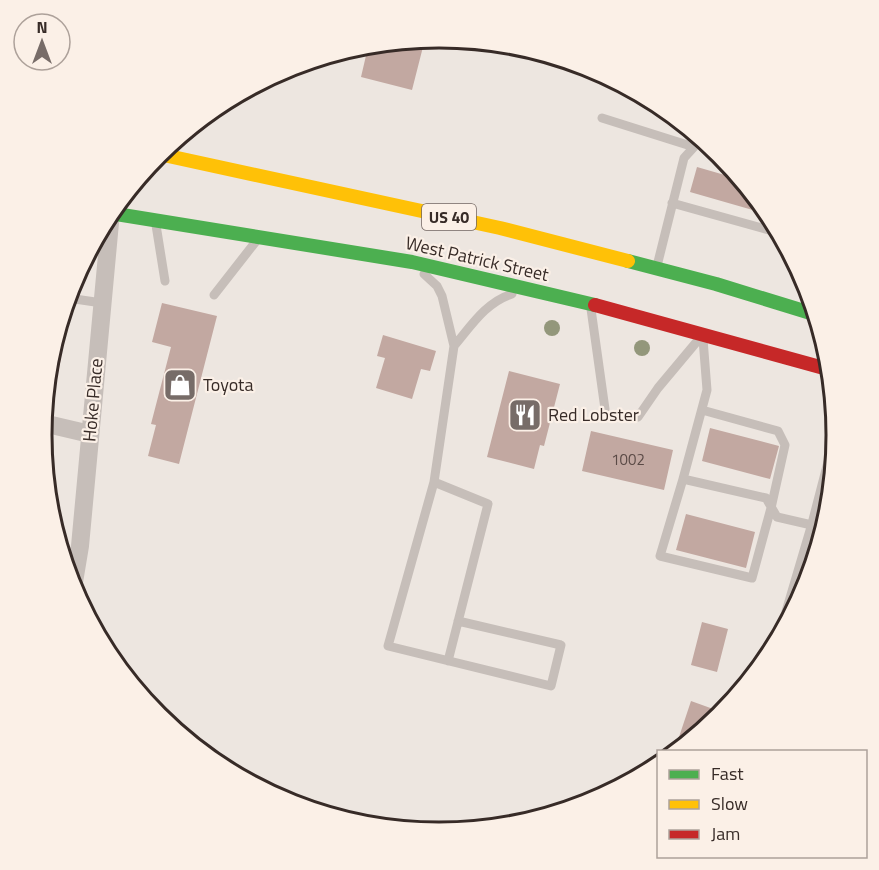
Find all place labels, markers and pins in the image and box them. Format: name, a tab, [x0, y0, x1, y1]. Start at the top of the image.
shop icon: Toyota	[162, 367, 198, 403]
place label: Toyota	[203, 371, 253, 398]
restaurant icon: Red Lobster	[507, 397, 543, 433]
place label: Red Lobster	[548, 401, 639, 428]

